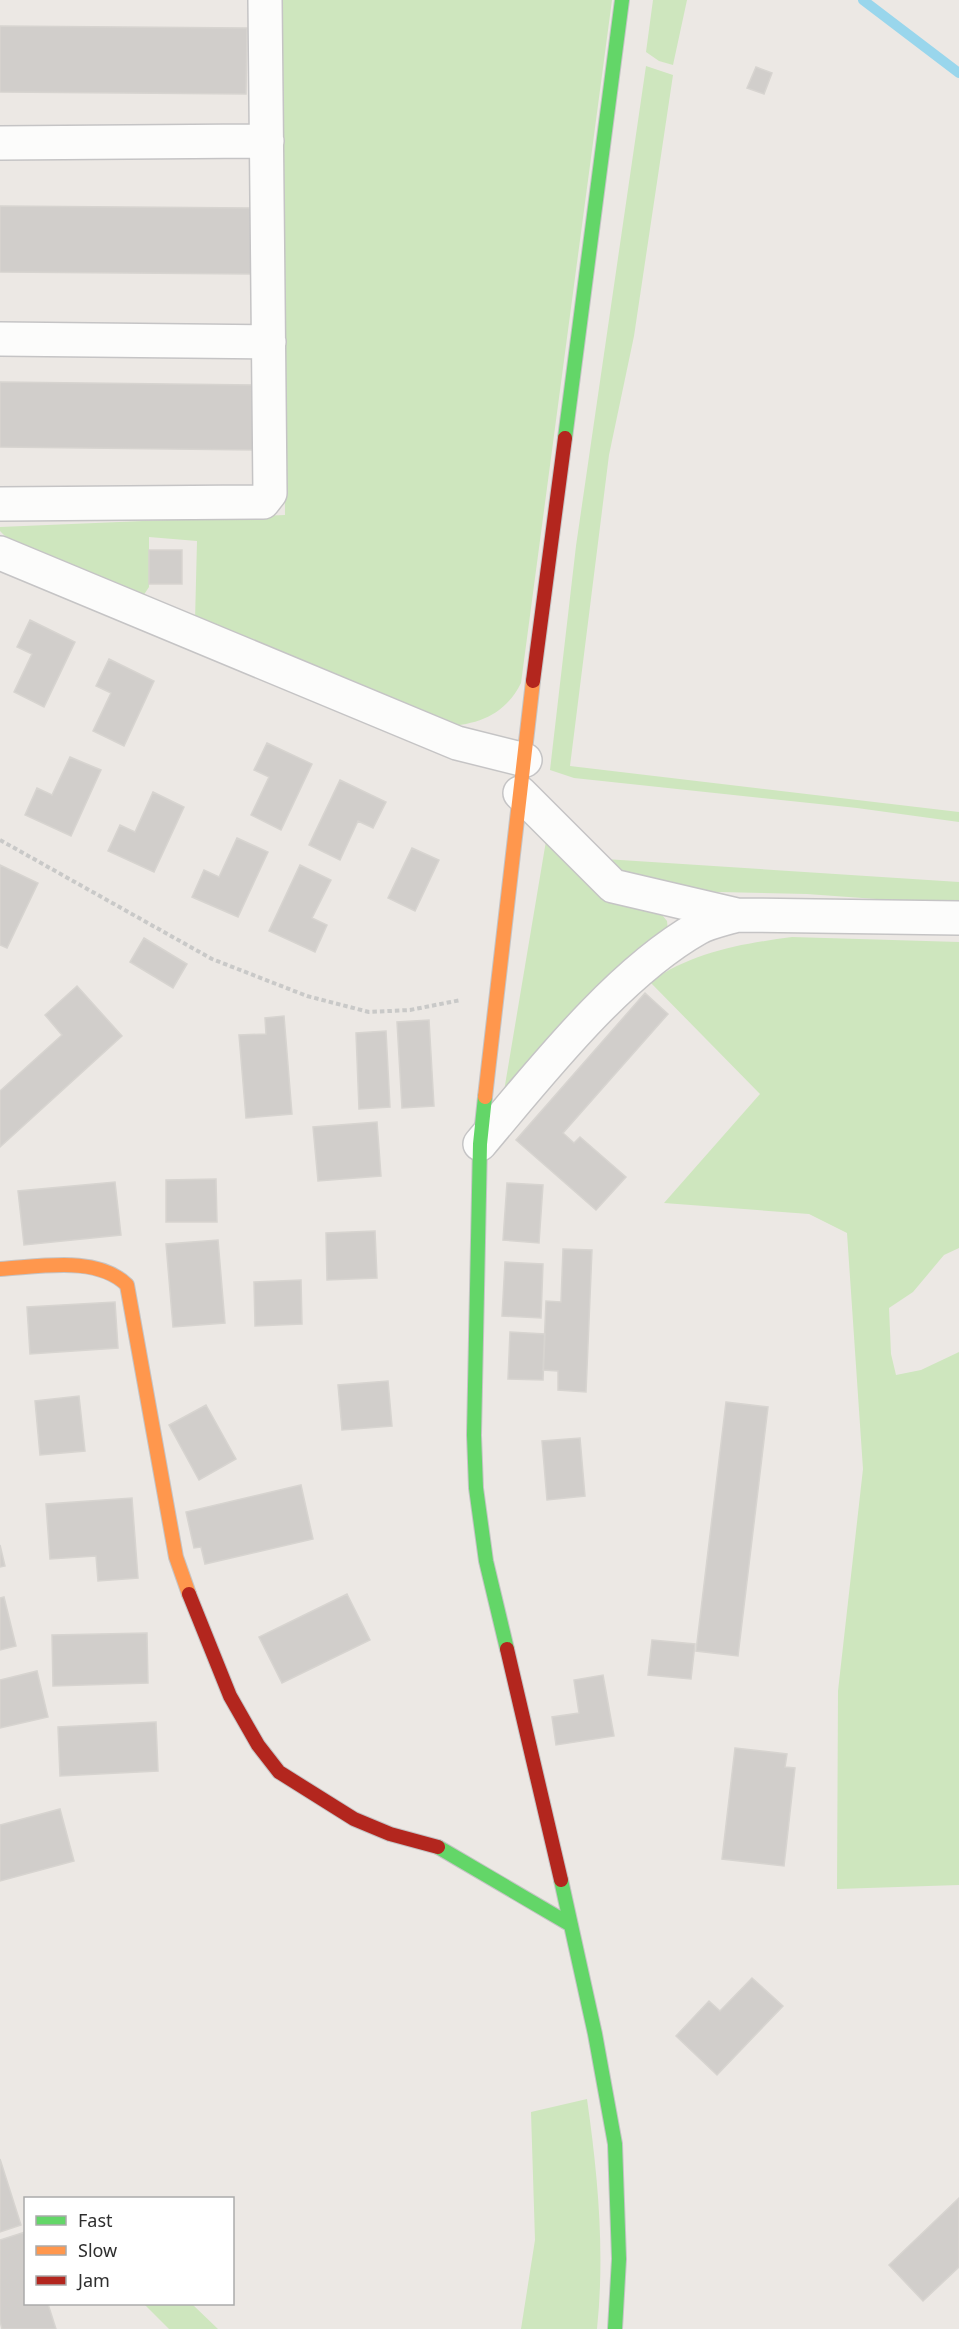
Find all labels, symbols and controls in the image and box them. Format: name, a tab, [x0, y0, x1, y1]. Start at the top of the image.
legend	[24, 2197, 234, 2305]
text: Fast	[78, 2208, 113, 2232]
text: Slow	[78, 2238, 117, 2262]
text: Jam	[76, 2268, 110, 2292]

